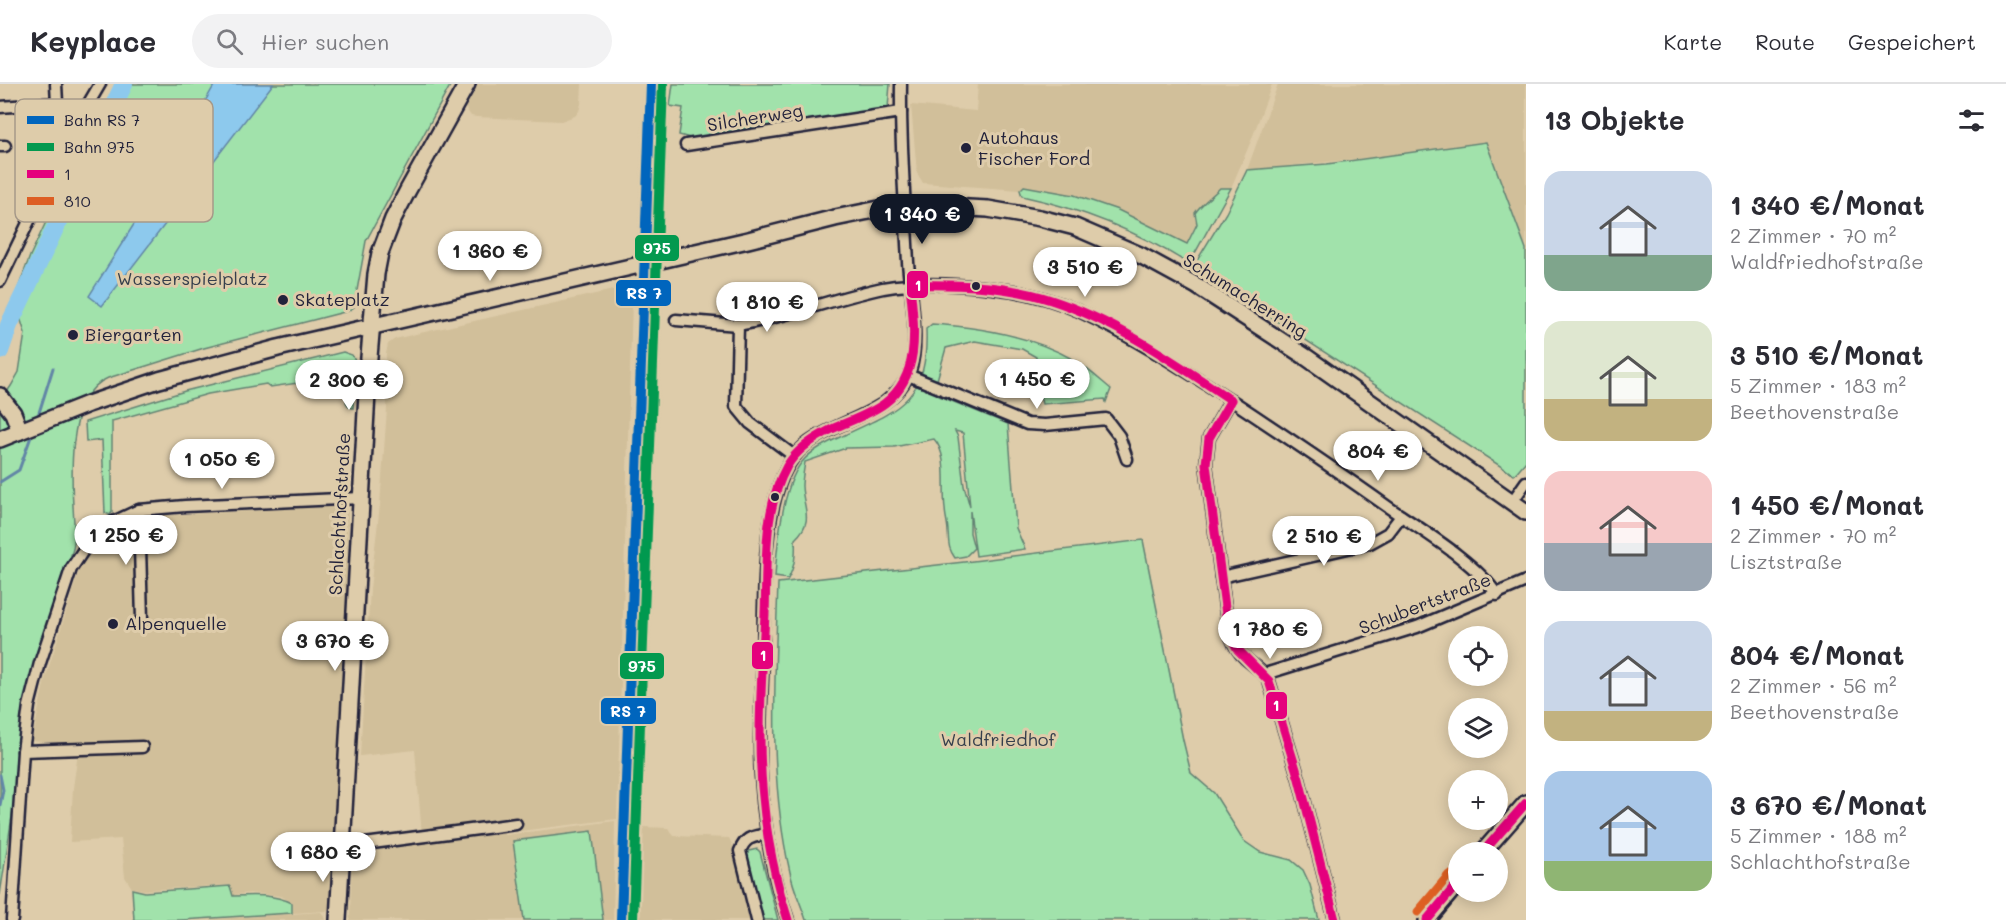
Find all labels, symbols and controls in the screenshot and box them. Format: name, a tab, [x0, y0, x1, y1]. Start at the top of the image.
search box	[192, 14, 612, 68]
text: Keyplace	[30, 23, 156, 59]
icon: search	[213, 25, 246, 58]
text: Hier suchen	[261, 27, 389, 56]
text: Karte	[1664, 28, 1722, 55]
text: Route	[1755, 28, 1815, 55]
text: Gespeichert	[1848, 28, 1976, 55]
street label: Silcherweg	[705, 98, 804, 136]
legend	[15, 99, 213, 222]
text: 13 Objekte	[1544, 103, 1684, 137]
icon: filters	[1955, 104, 1988, 137]
text: Bahn RS 7	[64, 109, 140, 130]
place label: Autohaus Fischer Ford	[978, 125, 1090, 170]
text: Bahn 975	[64, 136, 135, 157]
marker: Autohaus Fischer Ford	[959, 141, 973, 155]
text: 1	[64, 163, 71, 184]
text: 1 340 €/Monat	[1730, 188, 1925, 222]
text: 810	[64, 190, 91, 211]
pin: 1 340 €	[867, 194, 977, 245]
icon: home	[1592, 195, 1664, 267]
text: 1 340 €	[883, 200, 961, 226]
text: 2 Zimmer · 70 m²	[1730, 222, 1896, 248]
pin: 1 360 €	[435, 231, 545, 282]
line badge: 975	[634, 234, 680, 262]
text: 1 360 €	[452, 237, 528, 263]
text: 975	[643, 237, 671, 258]
pin: 3 510 €	[1030, 247, 1140, 298]
street label: Schumacherring	[1179, 247, 1312, 343]
text: Waldfriedhofstraße	[1730, 248, 1924, 274]
text: 3 510 €	[1047, 253, 1123, 279]
park label: Wasserspielplatz	[117, 266, 267, 290]
line badge: 1	[906, 270, 929, 299]
text: 1	[914, 274, 922, 295]
line badge: RS 7	[615, 279, 672, 307]
unlabelled marker	[970, 280, 982, 292]
text: RS 7	[626, 282, 662, 303]
pin: 1 810 €	[712, 282, 822, 333]
place label: Skateplatz	[295, 287, 390, 311]
text: 1 810 €	[730, 288, 804, 314]
marker: Skateplatz	[276, 293, 290, 307]
place label: Biergarten	[85, 322, 182, 346]
marker: Biergarten	[66, 328, 80, 342]
text: 3 510 €/Monat	[1730, 338, 1923, 372]
icon: home	[1592, 345, 1664, 417]
pin: 1 450 €	[982, 359, 1092, 410]
pin: 2 300 €	[294, 360, 404, 411]
text: 1 450 €	[999, 365, 1075, 391]
text: 2 300 €	[309, 366, 389, 392]
text: 5 Zimmer · 183 m²	[1730, 372, 1906, 398]
text: Beethovenstraße	[1730, 398, 1899, 424]
pin: 804 €	[1336, 431, 1420, 482]
street label: Schlachthofstraße	[323, 432, 355, 596]
text: 804 €	[1347, 437, 1409, 463]
pin: 1 050 €	[167, 439, 277, 490]
text: 1 050 €	[184, 445, 260, 471]
text: 1 450 €/Monat	[1730, 488, 1924, 522]
unlabelled marker	[769, 491, 781, 503]
icon: home	[1592, 495, 1664, 567]
pin: 1 250 €	[71, 515, 181, 566]
pin: 2 510 €	[1269, 516, 1379, 567]
text: 1 250 €	[88, 521, 164, 547]
text: 2 510 €	[1286, 522, 1362, 548]
text: 2 Zimmer · 70 m²	[1730, 522, 1896, 548]
text: Lisztstraße	[1730, 548, 1842, 574]
street label: Schubertstraße	[1355, 567, 1494, 639]
pin: 1 780 €	[1215, 609, 1325, 660]
place label: Alpenquelle	[125, 611, 227, 635]
text: 1 780 €	[1232, 615, 1308, 641]
marker: Alpenquelle	[106, 617, 120, 631]
pin: 3 670 €	[280, 621, 390, 672]
map controls	[1448, 626, 1508, 902]
button: locate	[1448, 626, 1508, 686]
text: 3 670 €	[296, 627, 374, 653]
text: 804 €/Monat	[1730, 638, 1904, 672]
line badge: 1	[751, 641, 774, 670]
text: 1	[759, 644, 767, 665]
icon: home	[1592, 645, 1664, 717]
line badge: 975	[619, 652, 665, 680]
text: 975	[628, 655, 656, 676]
text: 2 Zimmer · 56 m²	[1730, 672, 1897, 698]
line badge: 1	[1265, 691, 1288, 720]
text: 1	[1272, 694, 1280, 715]
line badge: RS 7	[600, 697, 657, 725]
button: layers	[1448, 698, 1508, 758]
text: Beethovenstraße	[1730, 698, 1899, 724]
text: RS 7	[610, 700, 646, 721]
park label: Waldfriedhof	[941, 727, 1056, 751]
button: +	[1448, 770, 1508, 830]
text: 3 670 €/Monat	[1730, 788, 1927, 822]
icon: home	[1592, 795, 1664, 867]
text: 5 Zimmer · 188 m²	[1730, 822, 1907, 848]
pin: 1 680 €	[268, 832, 378, 883]
text: 1 680 €	[285, 838, 361, 864]
button: −	[1448, 842, 1508, 902]
text: Schlachthofstraße	[1730, 848, 1911, 874]

